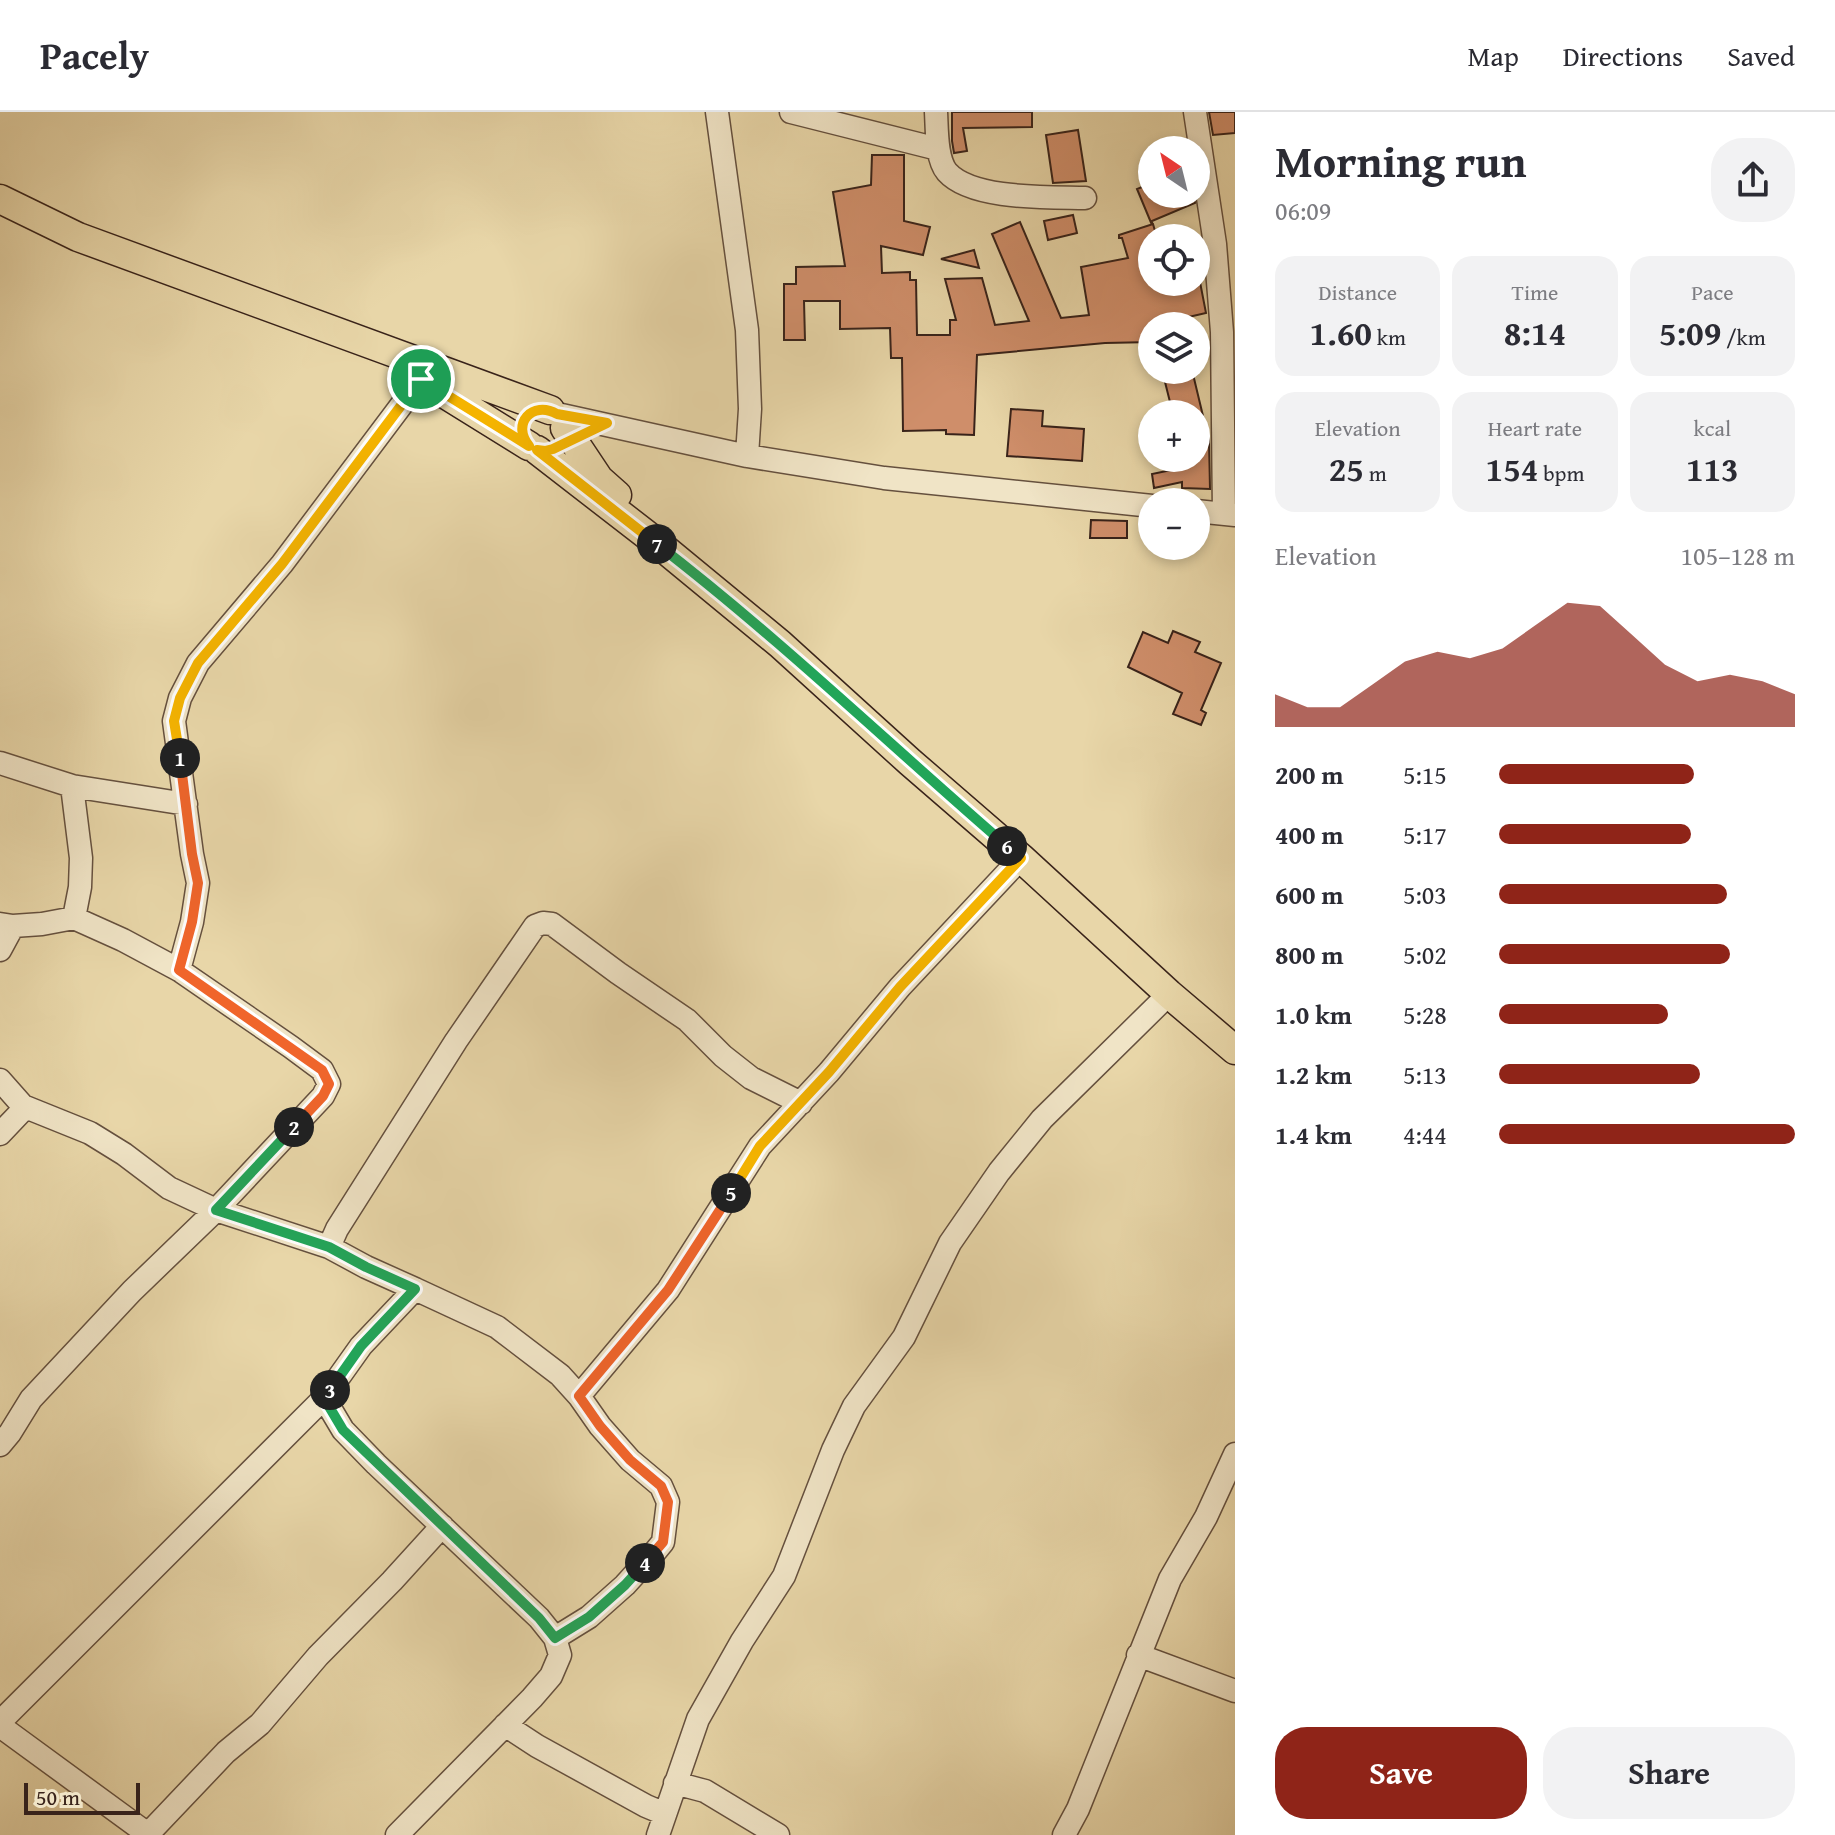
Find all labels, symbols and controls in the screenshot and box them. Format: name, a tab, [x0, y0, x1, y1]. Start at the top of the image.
text: Pacely	[40, 27, 149, 83]
text: Map	[1467, 35, 1519, 76]
text: Directions	[1563, 35, 1683, 76]
text: Saved	[1727, 35, 1795, 76]
text: Morning run	[1275, 129, 1526, 193]
north arrow	[1138, 136, 1210, 208]
map controls	[1138, 136, 1210, 560]
button: share	[1711, 138, 1795, 222]
text: 06:09	[1275, 191, 1331, 230]
button: locate	[1138, 224, 1210, 296]
text: Distance	[1318, 276, 1397, 308]
text: Time	[1512, 276, 1558, 308]
text: Pace	[1691, 276, 1733, 308]
text: 1.60	[1309, 308, 1372, 357]
text: 8:14	[1504, 308, 1566, 357]
text: 5:09	[1659, 308, 1721, 357]
button: layers	[1138, 312, 1210, 384]
text: km	[1372, 321, 1406, 353]
text: /km	[1721, 321, 1766, 353]
pin	[387, 345, 455, 413]
icon: arrive	[399, 357, 443, 401]
button: +	[1138, 400, 1210, 472]
text: Elevation	[1315, 412, 1401, 444]
text: Heart rate	[1488, 412, 1582, 444]
text: kcal	[1694, 412, 1731, 444]
text: 25	[1329, 444, 1364, 493]
text: 154	[1486, 444, 1538, 493]
text: 113	[1686, 444, 1739, 493]
text: m	[1364, 457, 1387, 489]
text: bpm	[1538, 457, 1584, 489]
button: −	[1138, 488, 1210, 560]
pin: 7	[637, 524, 677, 564]
text: 7	[651, 528, 663, 560]
text: Elevation	[1275, 536, 1377, 575]
text: 105–128 m	[1681, 536, 1795, 575]
pin: 1	[160, 738, 200, 778]
text: 1	[174, 742, 186, 774]
text: 200 m	[1275, 755, 1343, 794]
text: 5:15	[1403, 755, 1447, 794]
text: 400 m	[1275, 815, 1343, 854]
text: 5:17	[1403, 815, 1447, 854]
pin: 6	[987, 826, 1027, 866]
text: 6	[1001, 830, 1013, 862]
text: 600 m	[1275, 875, 1343, 914]
text: 5:03	[1403, 875, 1447, 914]
text: 800 m	[1275, 935, 1343, 974]
text: 5:02	[1403, 935, 1447, 974]
text: 1.0 km	[1275, 995, 1352, 1034]
text: 5:28	[1403, 995, 1447, 1034]
text: 1.2 km	[1275, 1055, 1352, 1094]
text: 5:13	[1403, 1055, 1447, 1094]
pin: 2	[274, 1107, 314, 1147]
text: 2	[288, 1111, 300, 1143]
text: 1.4 km	[1275, 1115, 1352, 1154]
text: 4:44	[1403, 1115, 1447, 1154]
pin: 5	[711, 1173, 751, 1213]
text: 5	[725, 1177, 737, 1209]
pin: 3	[310, 1370, 350, 1410]
text: 3	[324, 1374, 336, 1406]
pin: 4	[625, 1543, 665, 1583]
text: 4	[639, 1547, 651, 1579]
button: Save	[1275, 1727, 1527, 1819]
button: Share	[1543, 1727, 1795, 1819]
scale bar	[24, 1779, 140, 1815]
text: 50 m	[36, 1781, 80, 1813]

